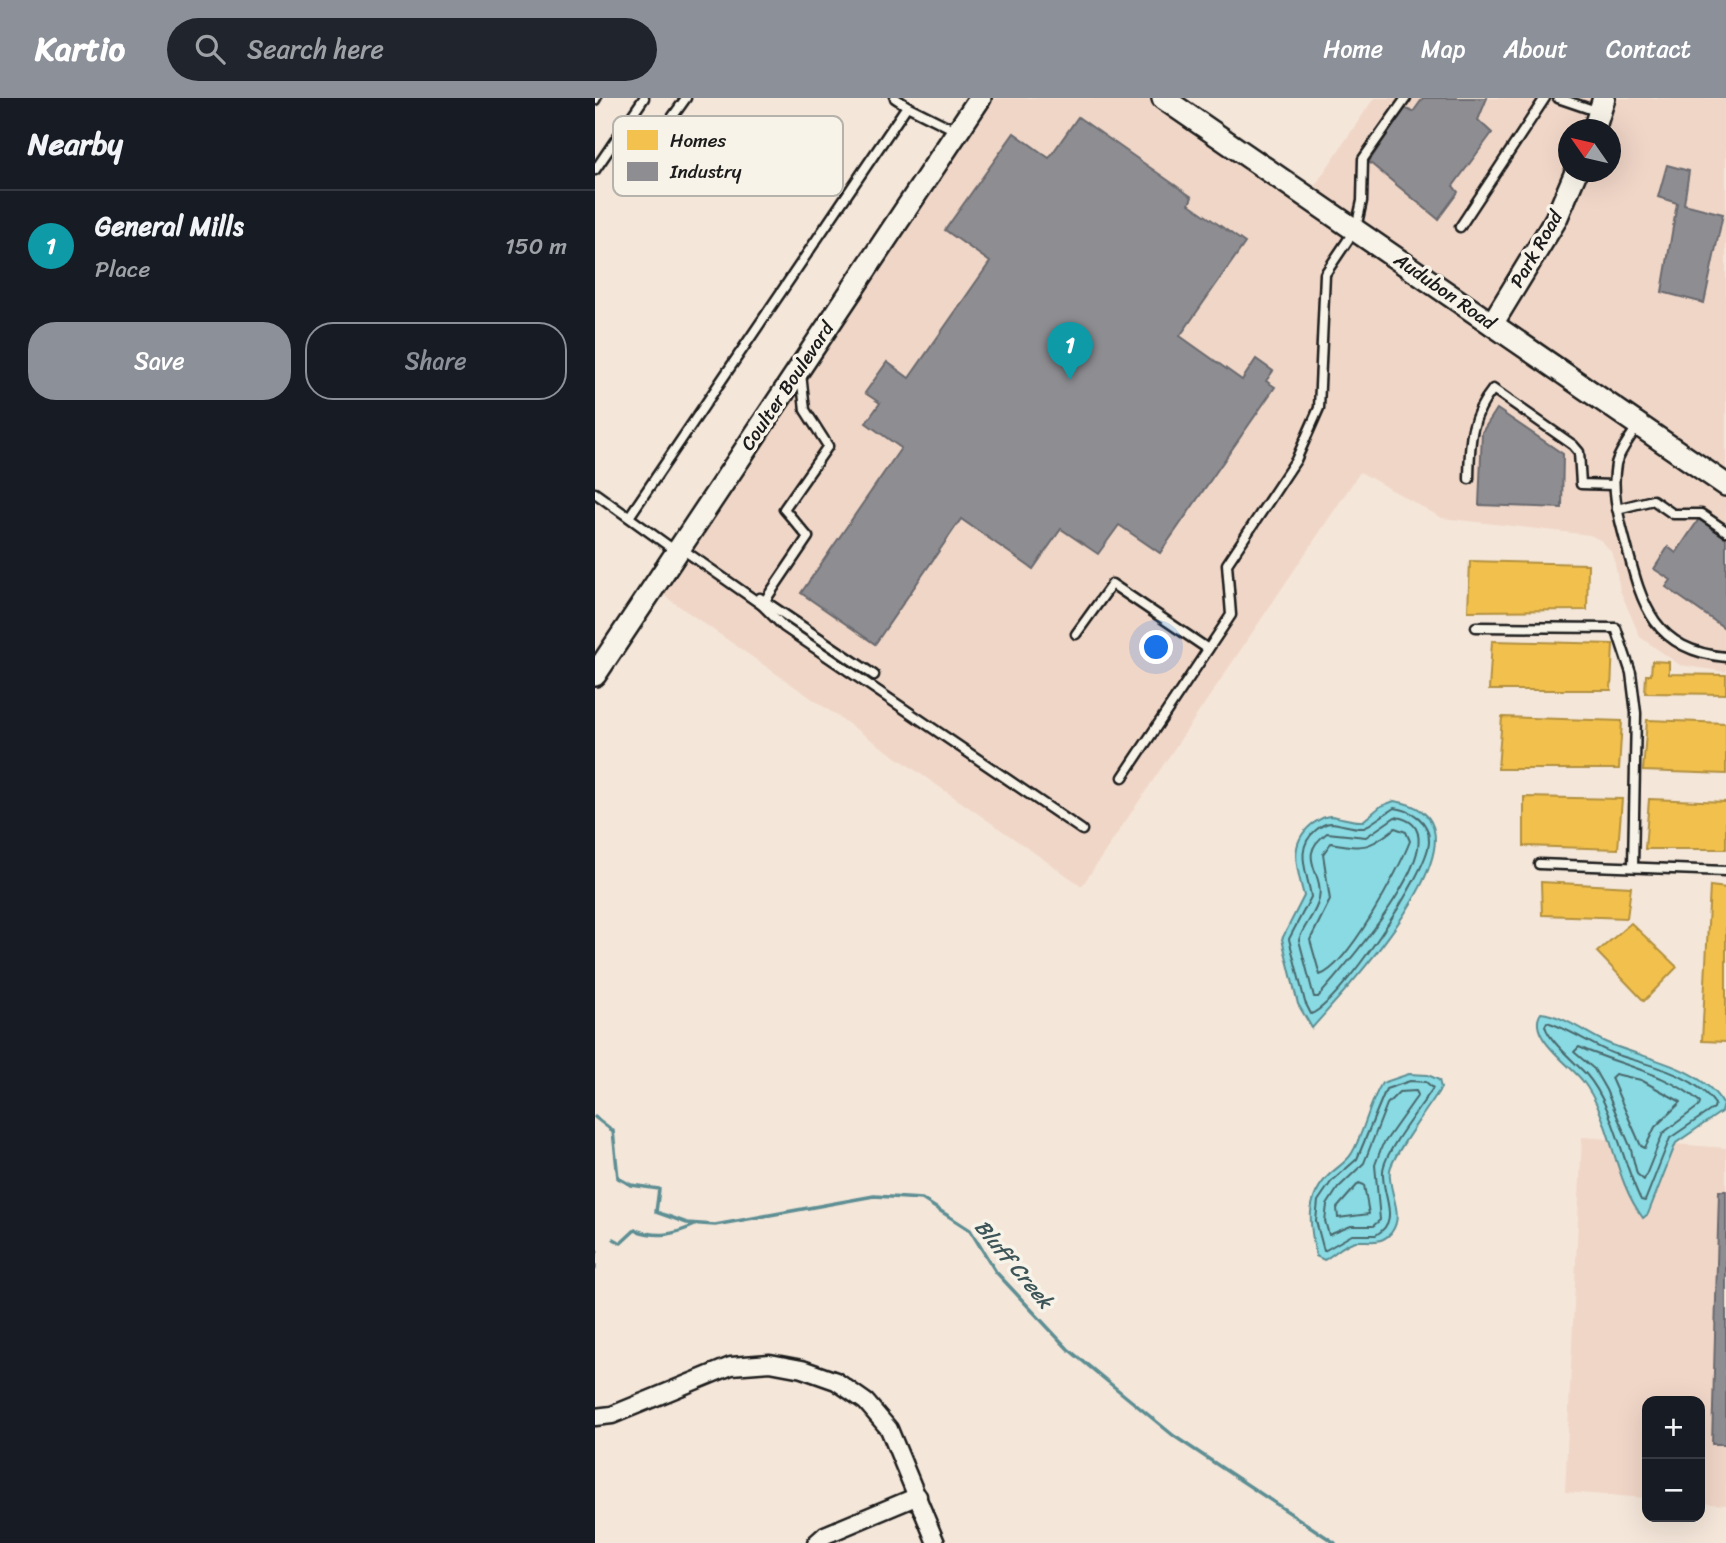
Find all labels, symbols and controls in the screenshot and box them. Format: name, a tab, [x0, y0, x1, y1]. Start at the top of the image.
search box	[167, 18, 657, 81]
text: Kartio	[35, 20, 125, 78]
text: Search here	[247, 26, 384, 72]
text: Home	[1323, 28, 1383, 70]
text: Map	[1421, 28, 1465, 70]
text: About	[1503, 28, 1568, 70]
text: Contact	[1606, 28, 1691, 70]
icon: search	[191, 30, 229, 68]
legend	[613, 116, 843, 196]
text: Nearby	[28, 117, 123, 171]
north arrow	[1558, 119, 1621, 182]
text: Homes	[670, 124, 726, 157]
text: Industry	[669, 155, 742, 188]
street label: Park Road	[1501, 202, 1572, 294]
text: General Mills	[95, 203, 244, 249]
text: 1	[46, 226, 56, 267]
text: 150 m	[505, 226, 567, 267]
street label: Audubon Road	[1386, 243, 1505, 340]
text: Place	[95, 249, 150, 290]
street label: Coulter Boulevard	[731, 313, 844, 457]
button: Save	[28, 322, 291, 400]
button: Share	[305, 322, 567, 400]
pin: 1	[1047, 322, 1093, 380]
your location	[1139, 630, 1173, 664]
water label: Bluff Creek	[965, 1210, 1065, 1319]
map controls	[1642, 1396, 1705, 1522]
button: +	[1642, 1396, 1705, 1459]
button: −	[1642, 1459, 1705, 1522]

